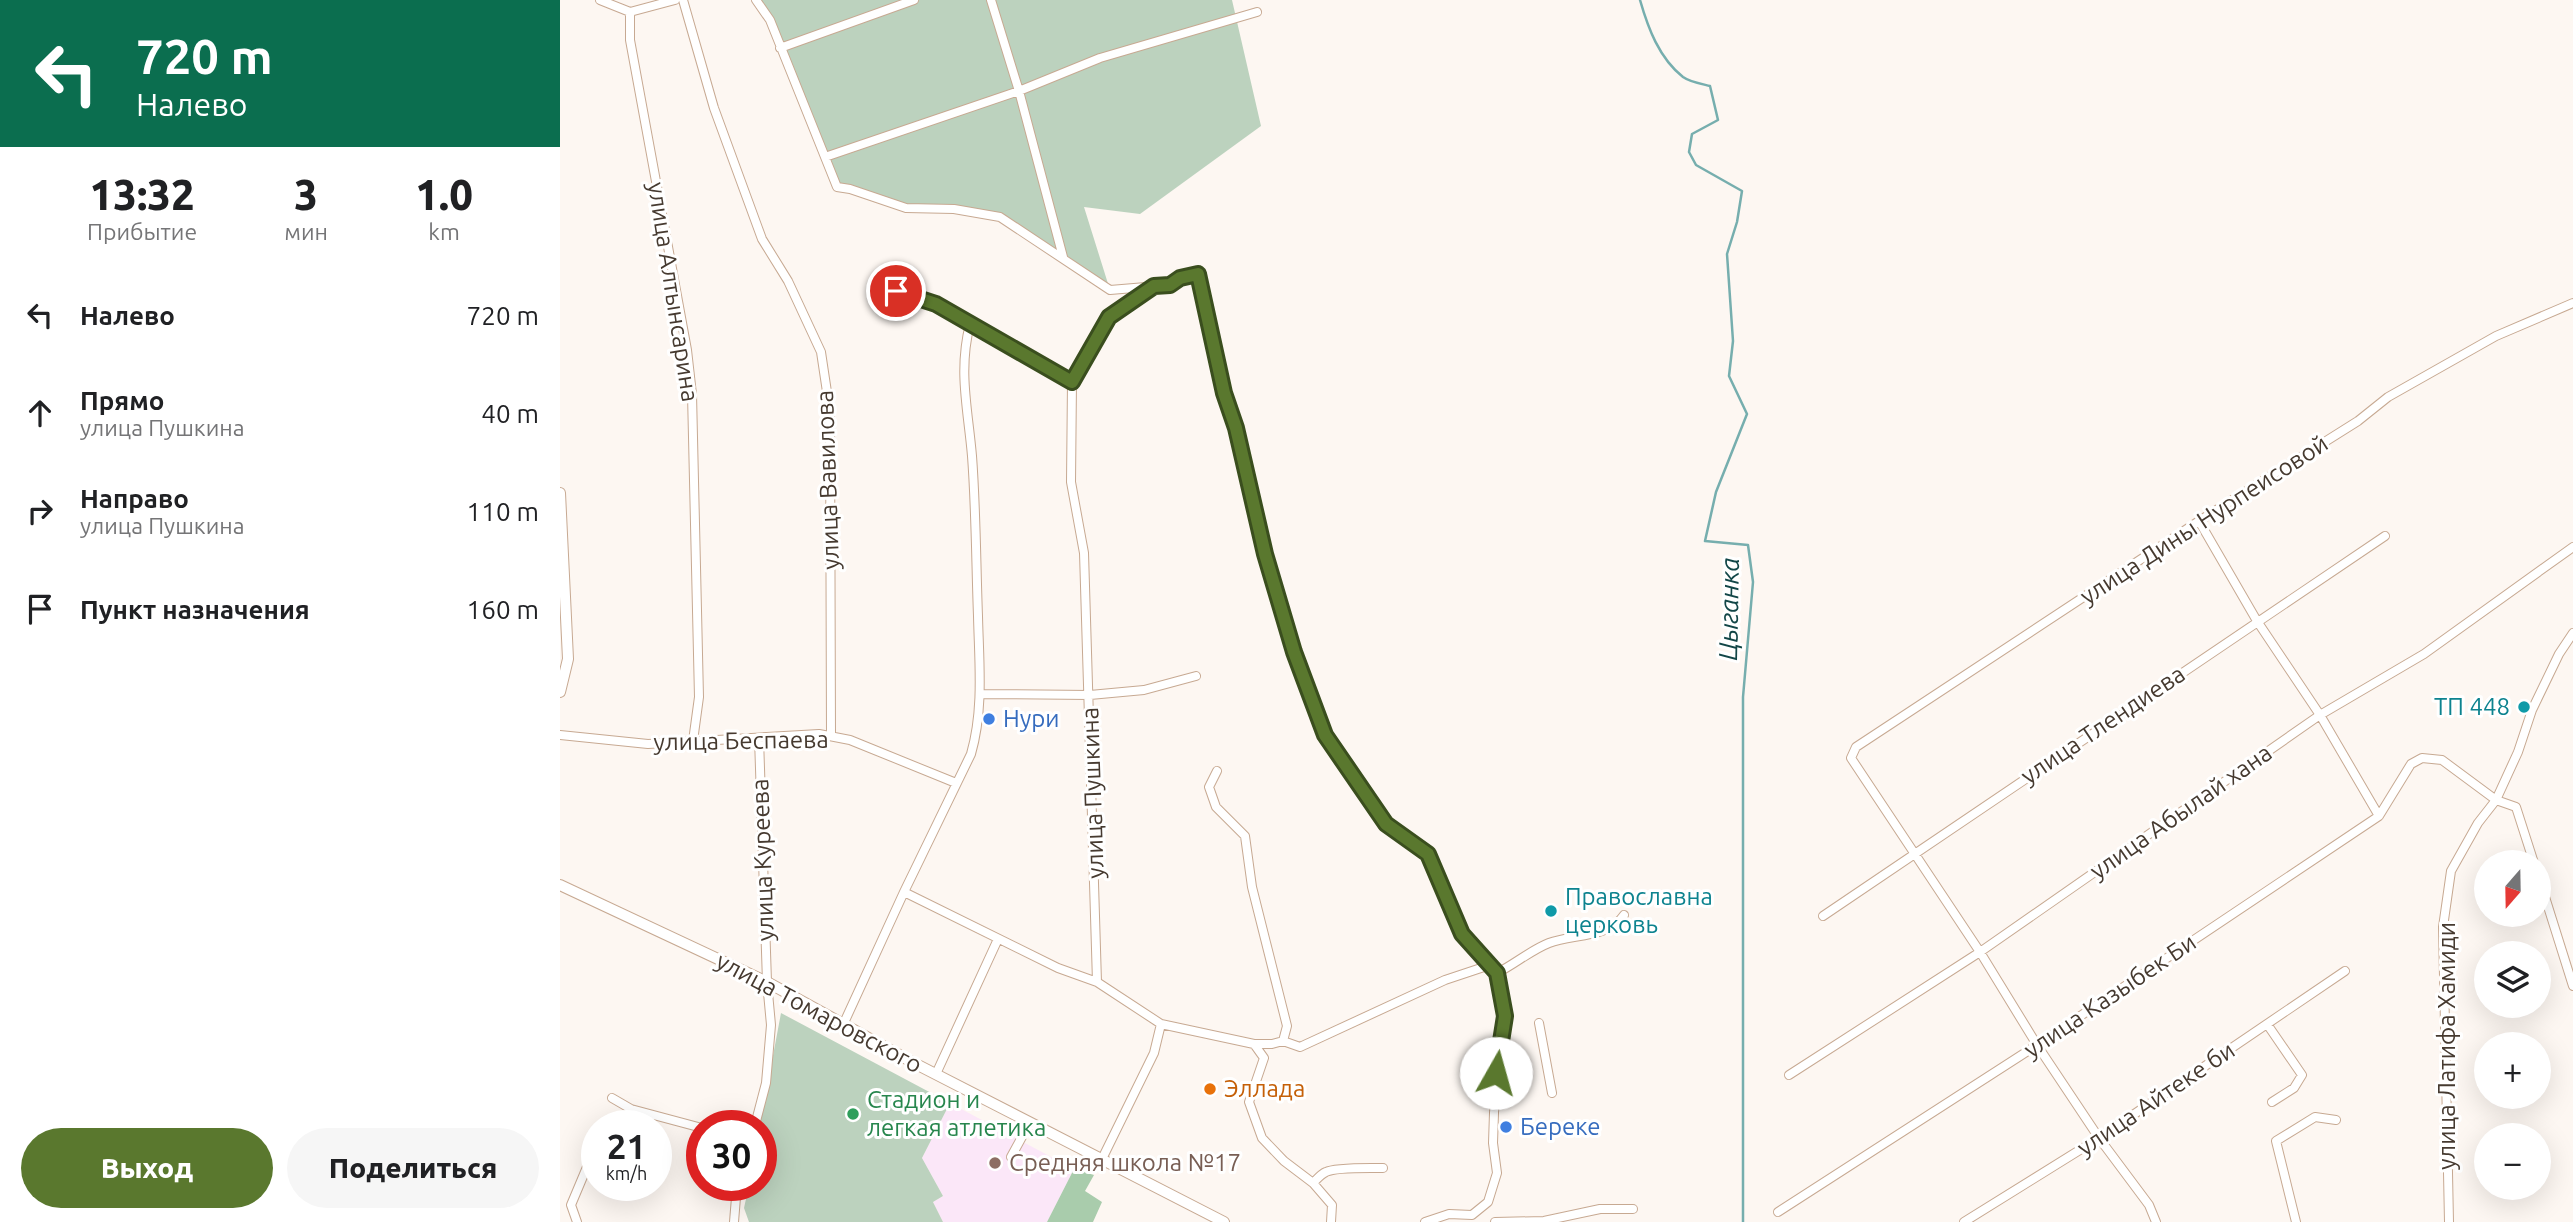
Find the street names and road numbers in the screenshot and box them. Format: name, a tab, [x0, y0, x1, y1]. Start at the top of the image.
street label: улица Алтынсарина	[643, 180, 704, 404]
street label: улица Вавилова	[811, 390, 844, 570]
street label: улица Дины Нурпеисовой	[2075, 429, 2333, 610]
street label: улица Тлендиева	[2016, 660, 2190, 789]
street label: улица Пушкина	[1076, 707, 1109, 879]
street label: улица Беспаева	[653, 725, 829, 756]
street label: улица Абылай хана	[2085, 739, 2277, 884]
street label: улица Куреева	[746, 778, 779, 942]
street label: улица Латифа Хамиди	[2433, 922, 2460, 1170]
street label: улица Казыбек Би	[2019, 928, 2201, 1063]
street label: улица Томаровского	[712, 947, 927, 1078]
street label: улица Айтеке би	[2072, 1036, 2239, 1161]

